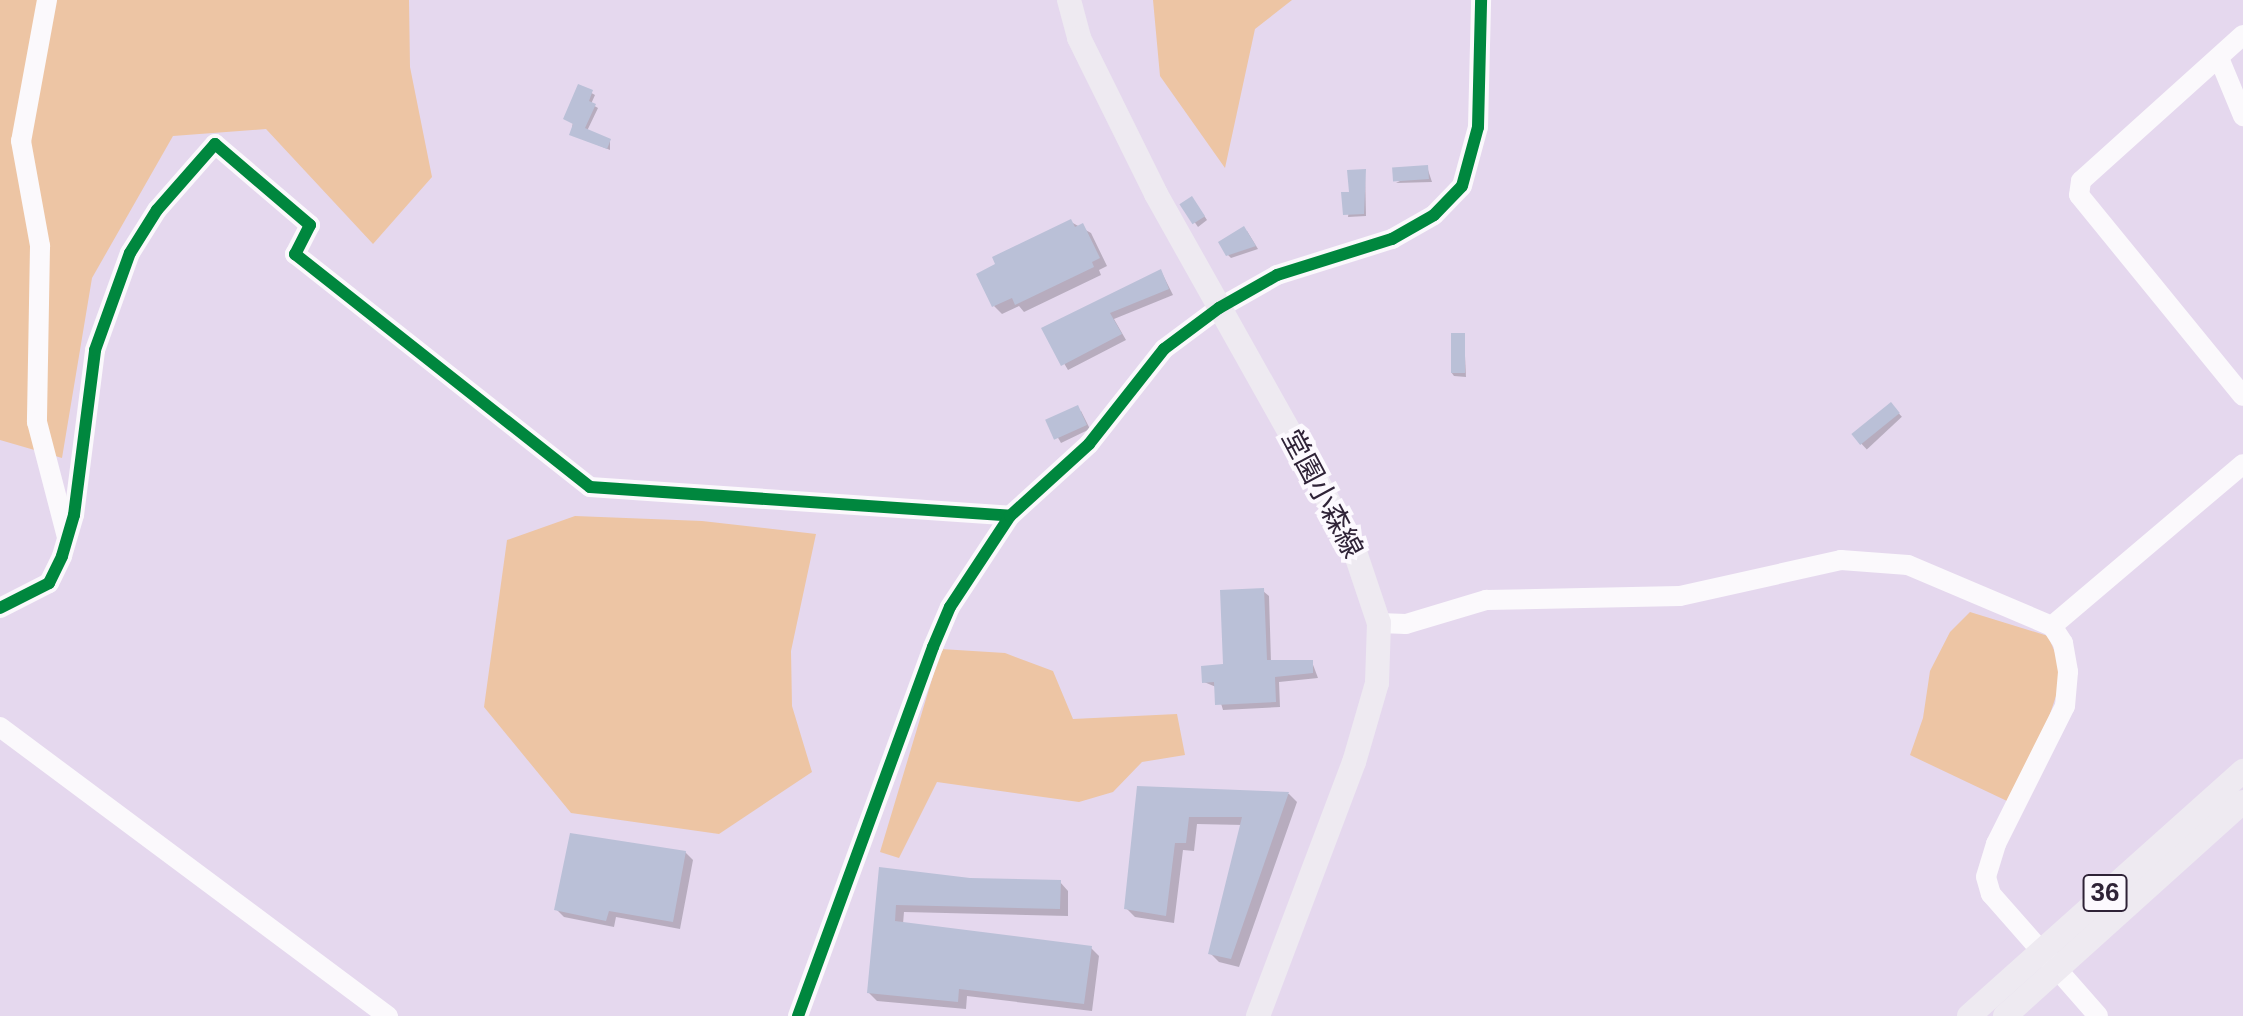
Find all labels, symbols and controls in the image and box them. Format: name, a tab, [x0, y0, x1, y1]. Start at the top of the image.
street label: 堂園小森線	[1274, 424, 1370, 564]
road number: 36	[2081, 871, 2129, 915]

